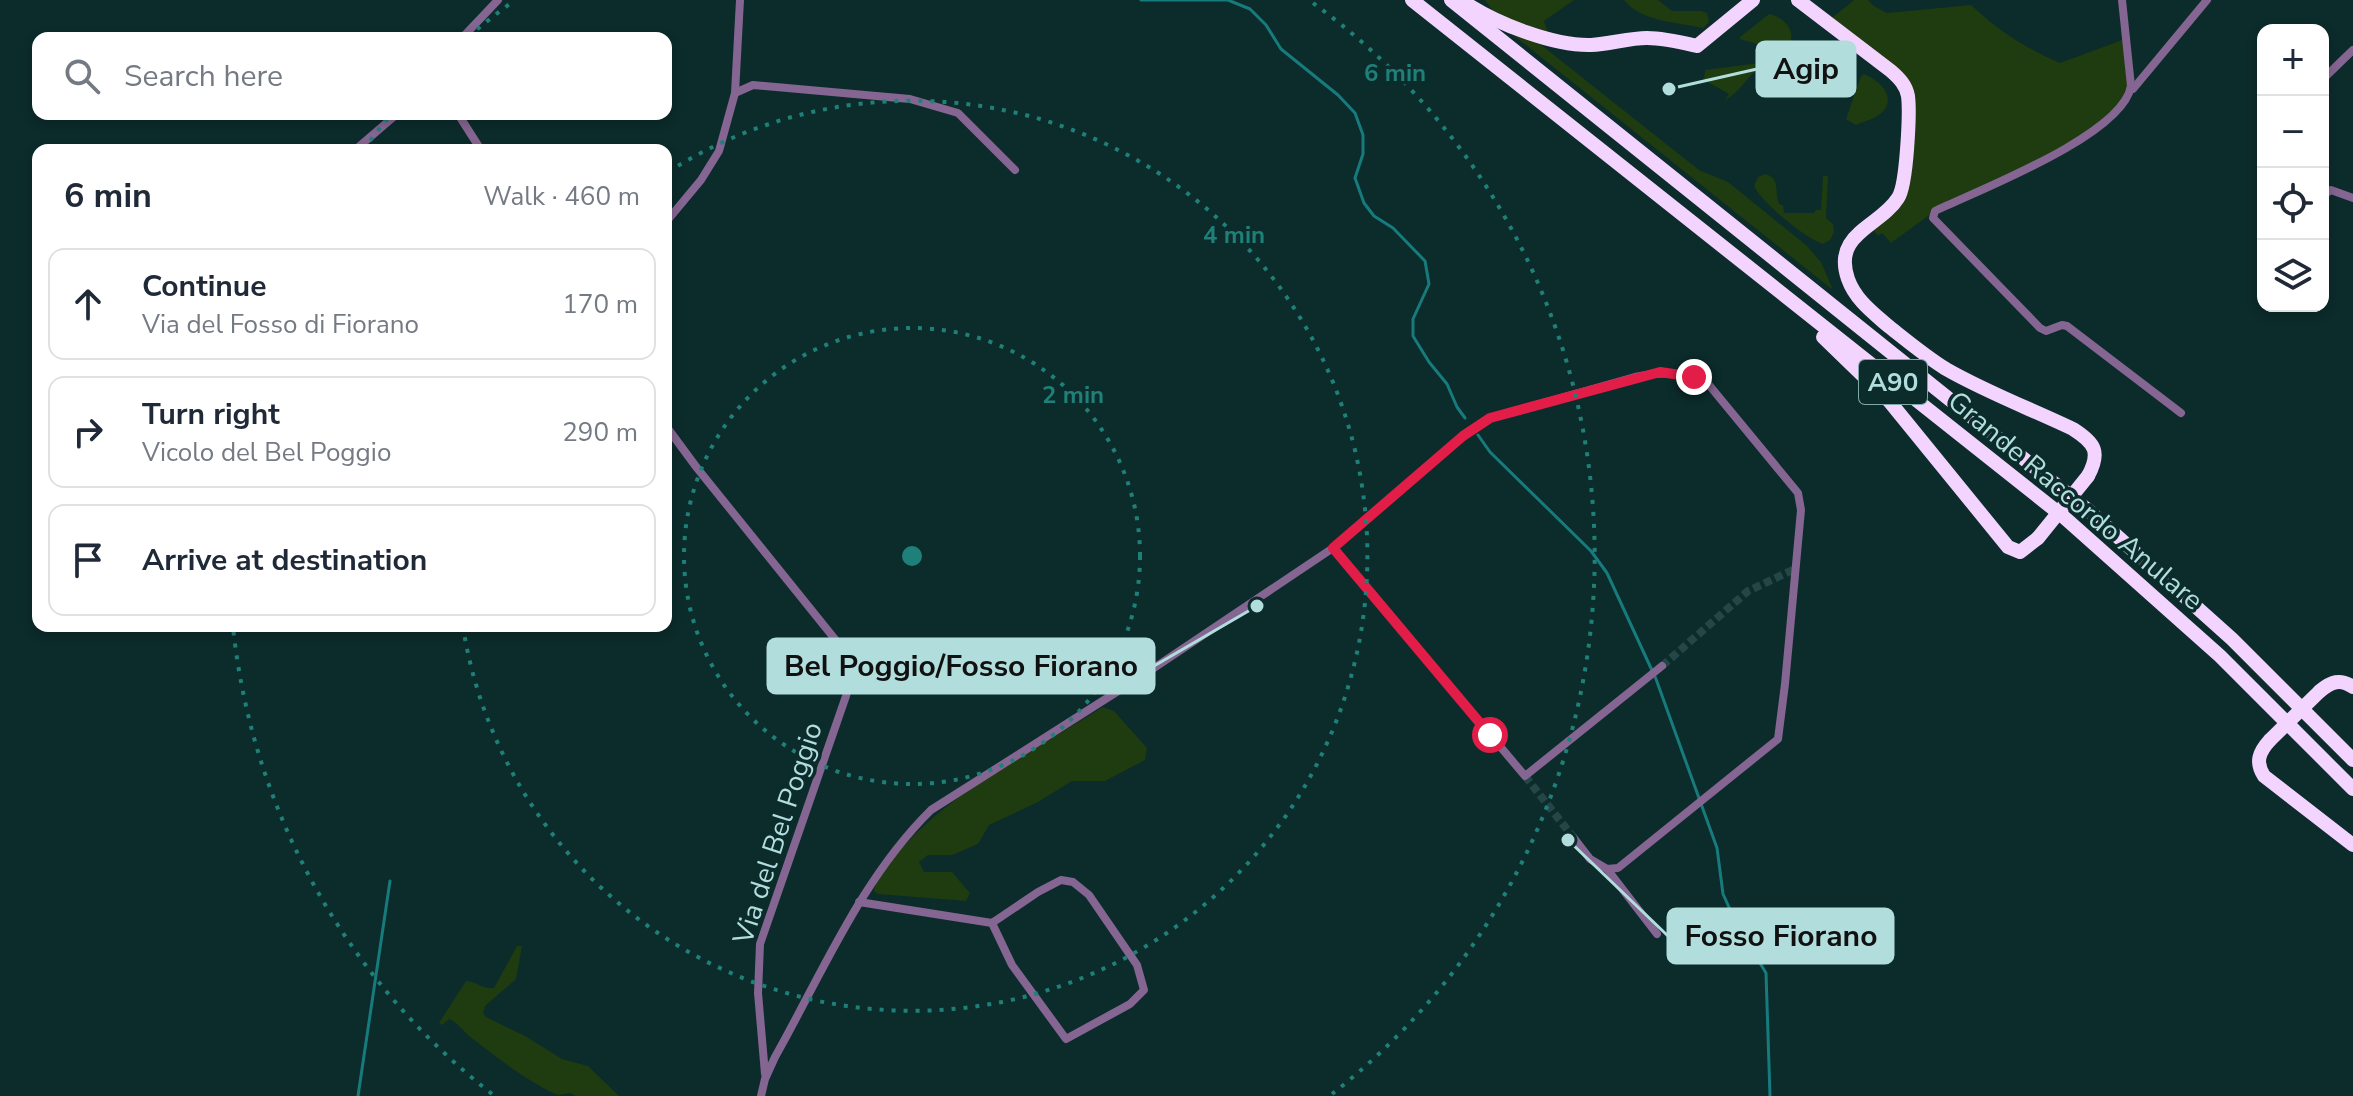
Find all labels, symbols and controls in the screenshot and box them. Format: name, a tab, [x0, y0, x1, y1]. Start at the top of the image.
map controls	[2257, 24, 2329, 312]
button: +	[2257, 24, 2329, 96]
search box	[32, 32, 672, 120]
callout: Agip	[1757, 42, 1855, 96]
text: Agip	[1773, 49, 1839, 90]
icon: search	[60, 54, 104, 98]
text: Search here	[124, 56, 283, 97]
text: 6 min	[1364, 57, 1426, 89]
button: −	[2257, 96, 2329, 168]
button: locate	[2257, 168, 2329, 240]
text: 6 min	[64, 173, 152, 219]
text: Walk · 460 m	[483, 179, 640, 214]
text: 4 min	[1203, 219, 1265, 251]
button: layers	[2257, 240, 2329, 312]
text: Continue	[142, 266, 267, 307]
icon: ahead	[66, 282, 110, 326]
text: 170 m	[562, 287, 638, 322]
text: Via del Fosso di Fiorano	[142, 307, 419, 342]
route end	[1676, 359, 1712, 395]
road number: A90	[1859, 360, 1927, 404]
text: 2 min	[1042, 379, 1104, 411]
street label: Grande Raccordo Anulare	[1940, 383, 2211, 619]
text: Turn right	[142, 394, 280, 435]
icon: right	[66, 410, 110, 454]
text: 290 m	[562, 415, 638, 450]
text: Vicolo del Bel Poggio	[142, 435, 391, 470]
icon: arrive	[66, 538, 110, 582]
text: Arrive at destination	[142, 540, 427, 581]
centre of rings	[898, 542, 926, 570]
callout: Bel Poggio/Fosso Fiorano	[768, 639, 1154, 693]
text: Bel Poggio/Fosso Fiorano	[784, 646, 1138, 687]
street label: Via del Bel Poggio	[724, 717, 832, 950]
route start	[1472, 717, 1508, 753]
callout: Fosso Fiorano	[1668, 909, 1893, 963]
text: Fosso Fiorano	[1685, 916, 1877, 957]

